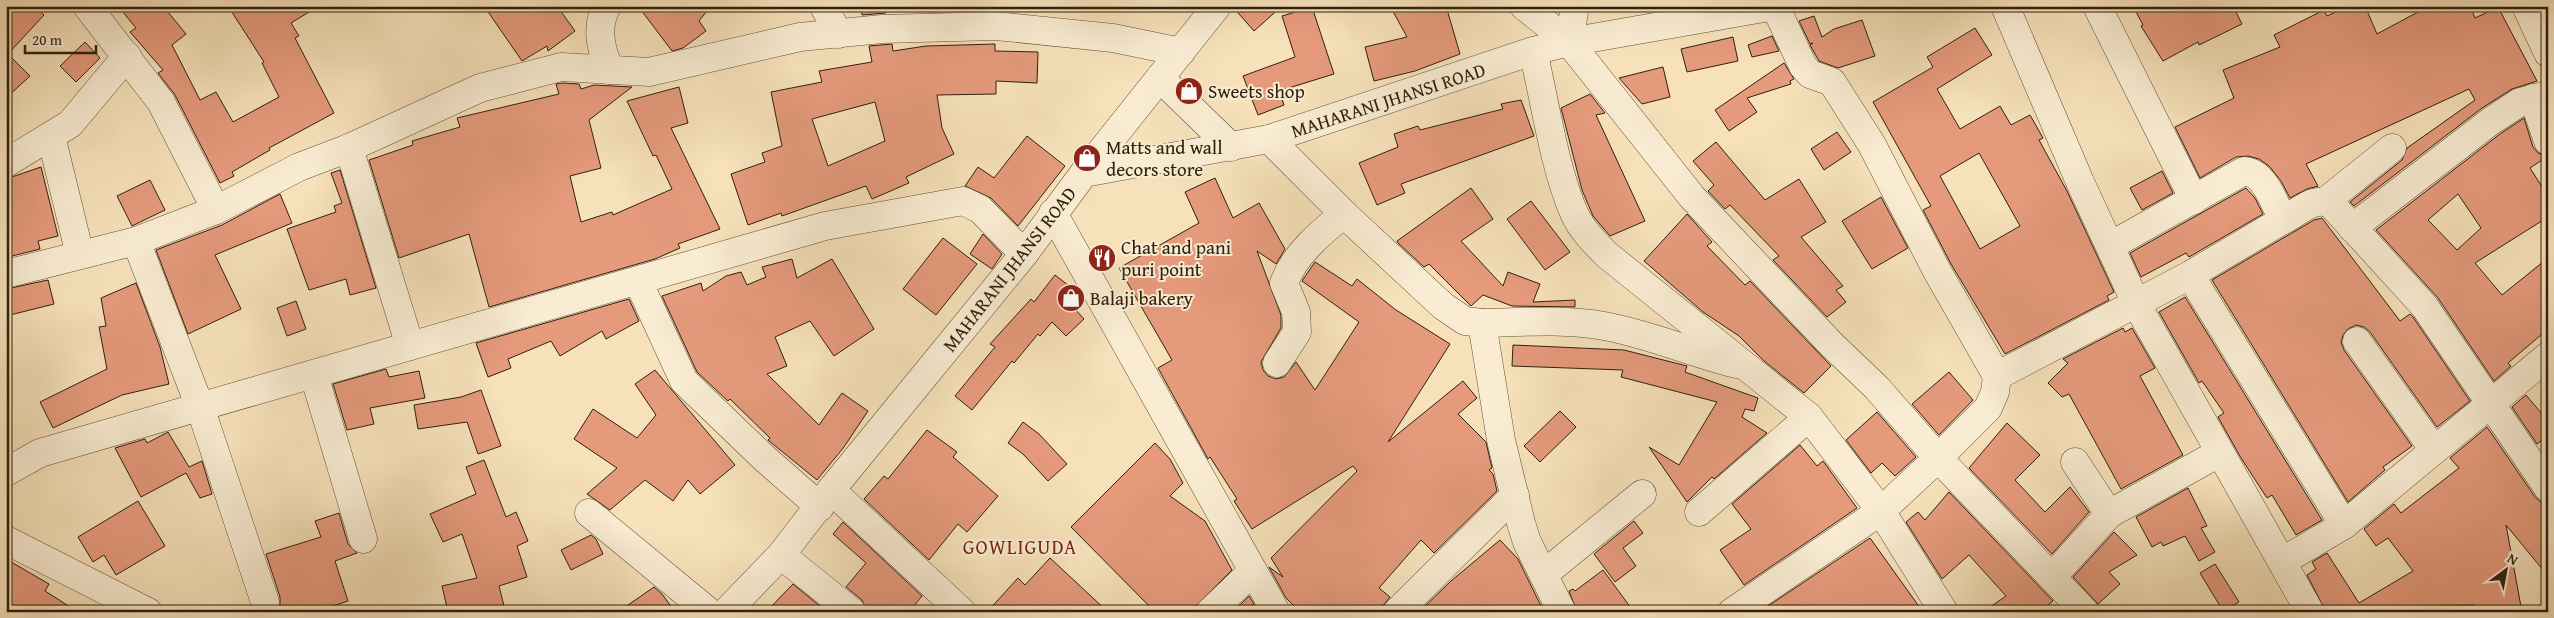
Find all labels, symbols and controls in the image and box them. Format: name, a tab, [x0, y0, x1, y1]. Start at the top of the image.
scale bar	[25, 22, 96, 54]
text: 20 m	[32, 29, 63, 50]
street label: MAHARANI JHANSI ROAD	[1287, 55, 1489, 145]
shop icon: Sweets shop	[1174, 76, 1204, 106]
place label: Sweets shop	[1208, 77, 1305, 105]
place label: Matts and wall decors store	[1106, 133, 1223, 183]
shop icon: Matts and wall decors store	[1072, 143, 1102, 173]
street label: MAHARANI JHANSI ROAD	[935, 180, 1083, 358]
place label: Chat and pani puri point	[1121, 233, 1231, 283]
restaurant icon: Chat and pani puri point	[1087, 243, 1117, 273]
shop icon: Balaji bakery	[1056, 283, 1086, 313]
place label: Balaji bakery	[1090, 284, 1194, 312]
district label: GOWLIGUDA	[963, 532, 1077, 561]
north arrow	[2482, 546, 2532, 596]
text: N	[2504, 548, 2523, 570]

